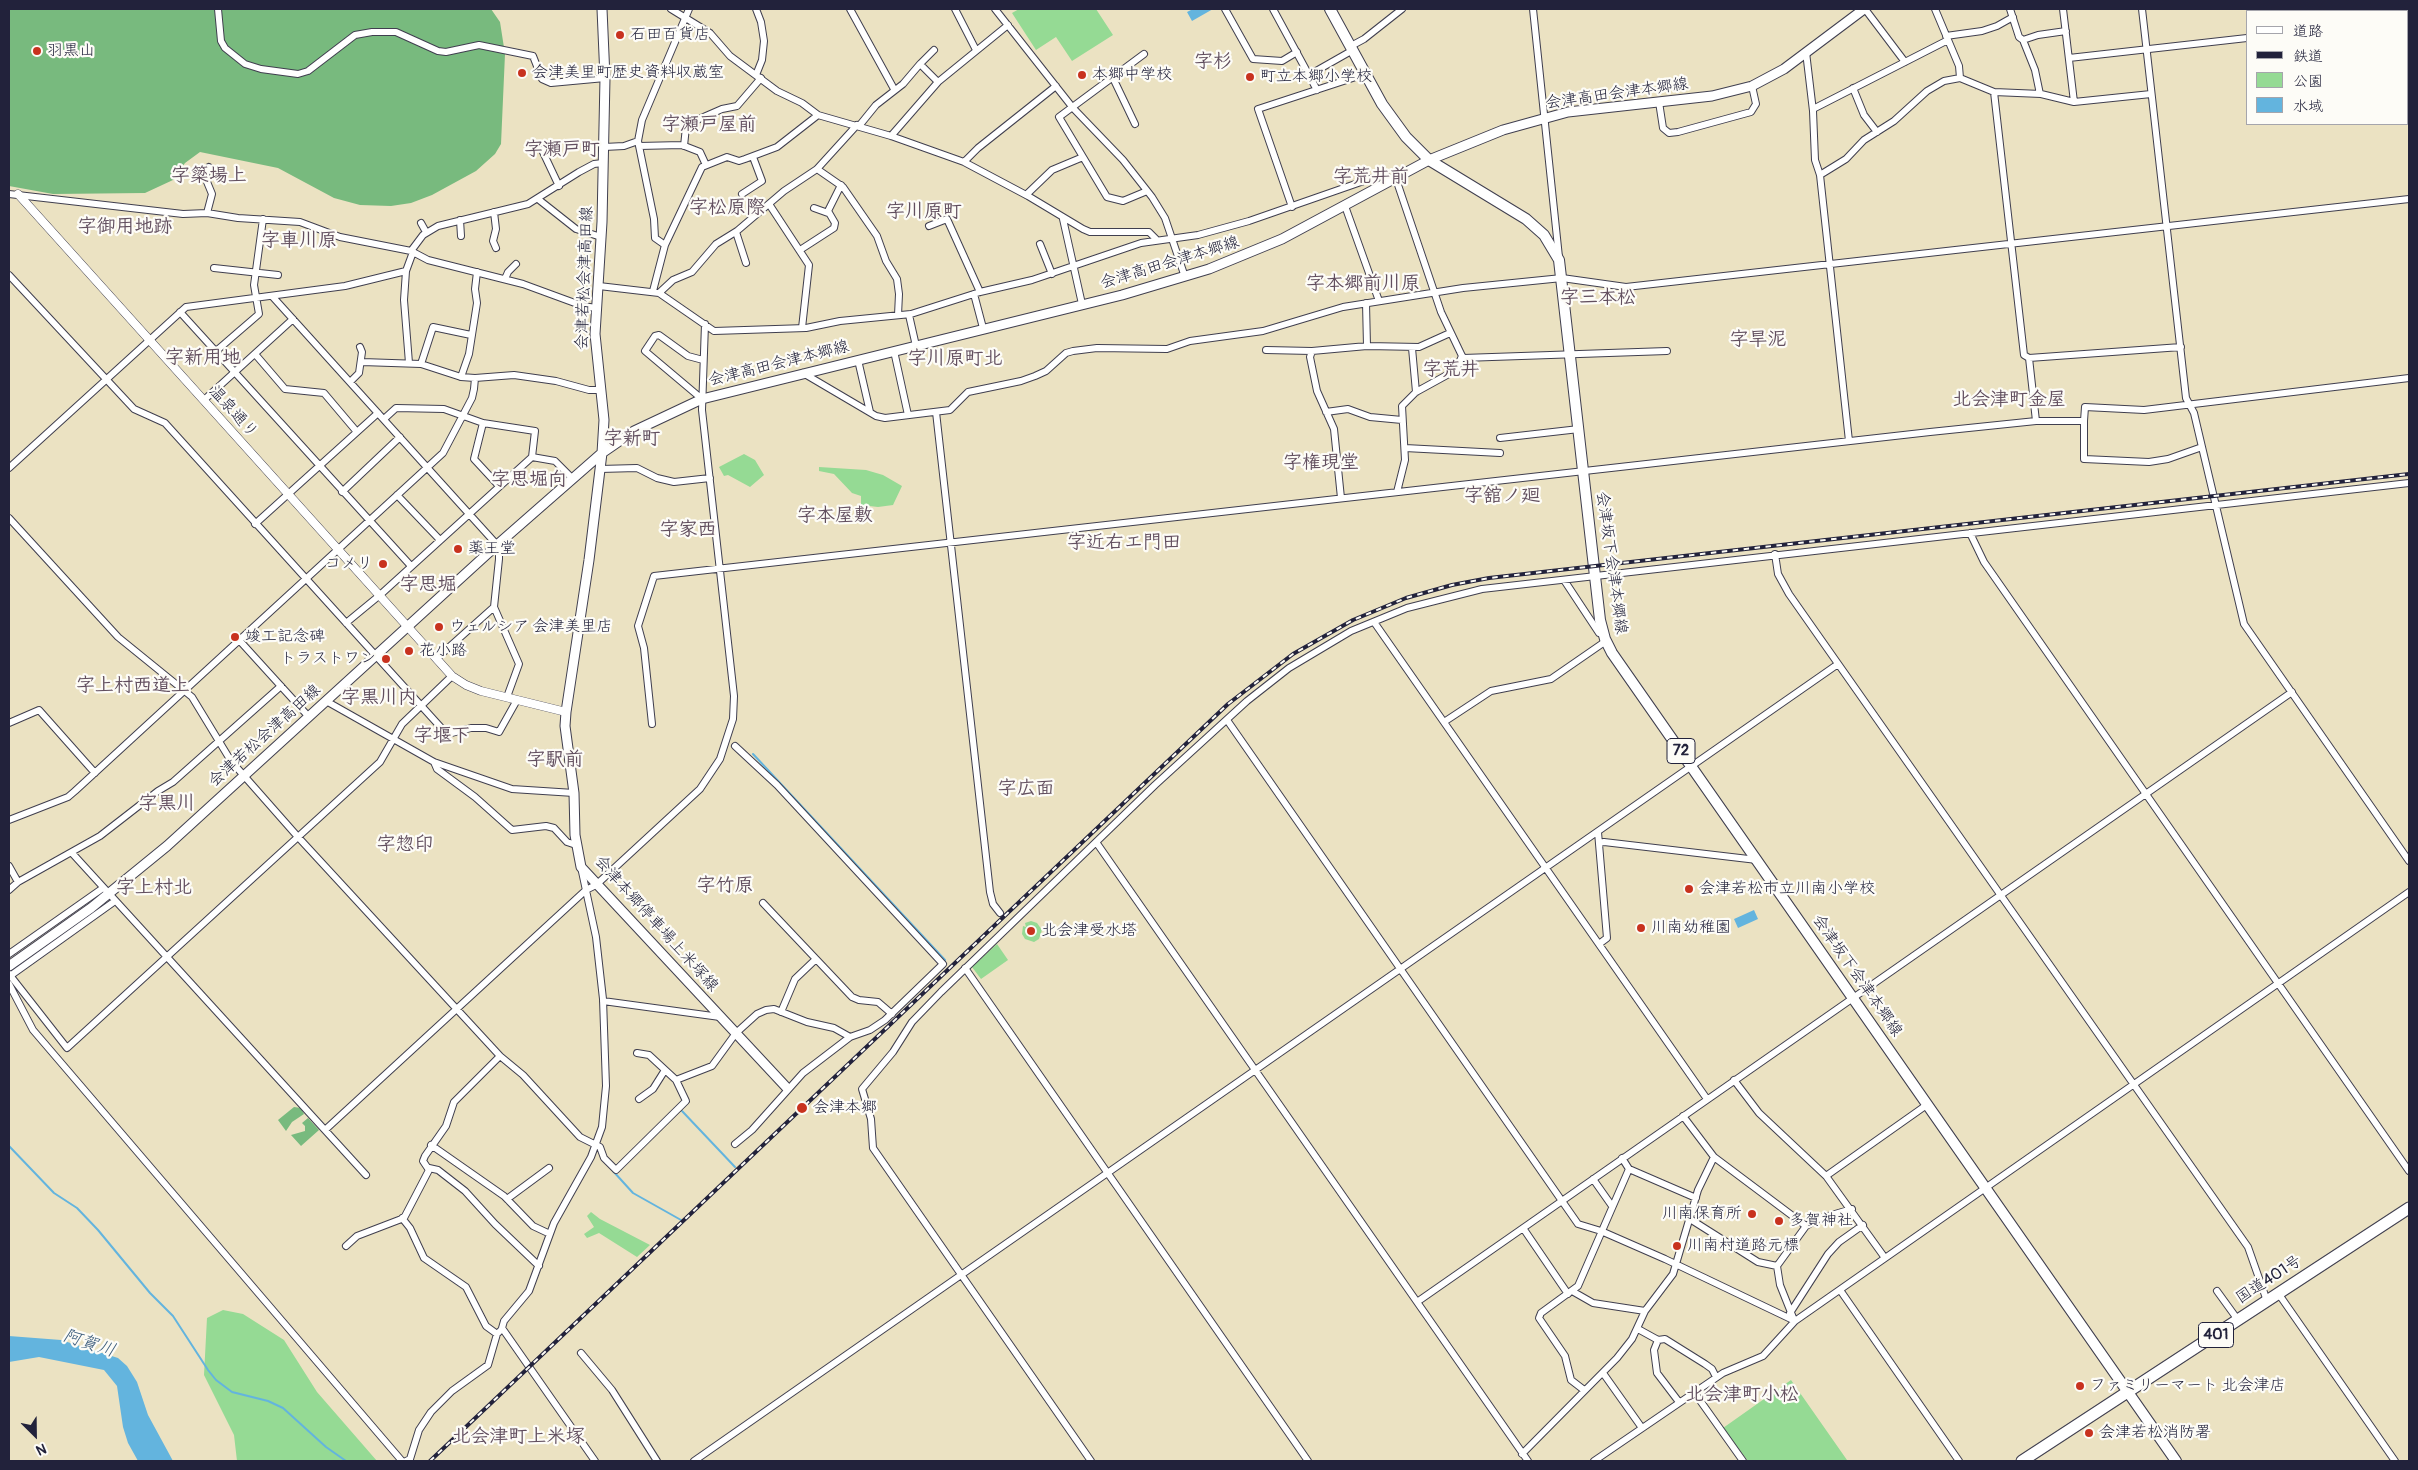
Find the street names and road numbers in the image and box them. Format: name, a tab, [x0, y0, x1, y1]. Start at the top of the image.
street label: 会津高田会津本郷線	[1544, 74, 1690, 114]
street label: 会津若松会津高田線	[573, 206, 597, 350]
street label: 会津高田会津本郷線	[1098, 233, 1242, 293]
street label: 会津高田会津本郷線	[707, 337, 851, 391]
street label: 温泉通り	[204, 382, 262, 442]
street label: 会津坂下会津本郷線	[1591, 490, 1631, 636]
street label: 会津若松会津高田線	[205, 681, 325, 791]
road number: 72	[1667, 738, 1695, 764]
street label: 会津本郷停車場上米塚線	[590, 852, 722, 996]
street label: 会津坂下会津本郷線	[1808, 912, 1906, 1040]
street label: 国道401号	[2233, 1252, 2305, 1308]
road number: 401	[2198, 1322, 2234, 1348]

